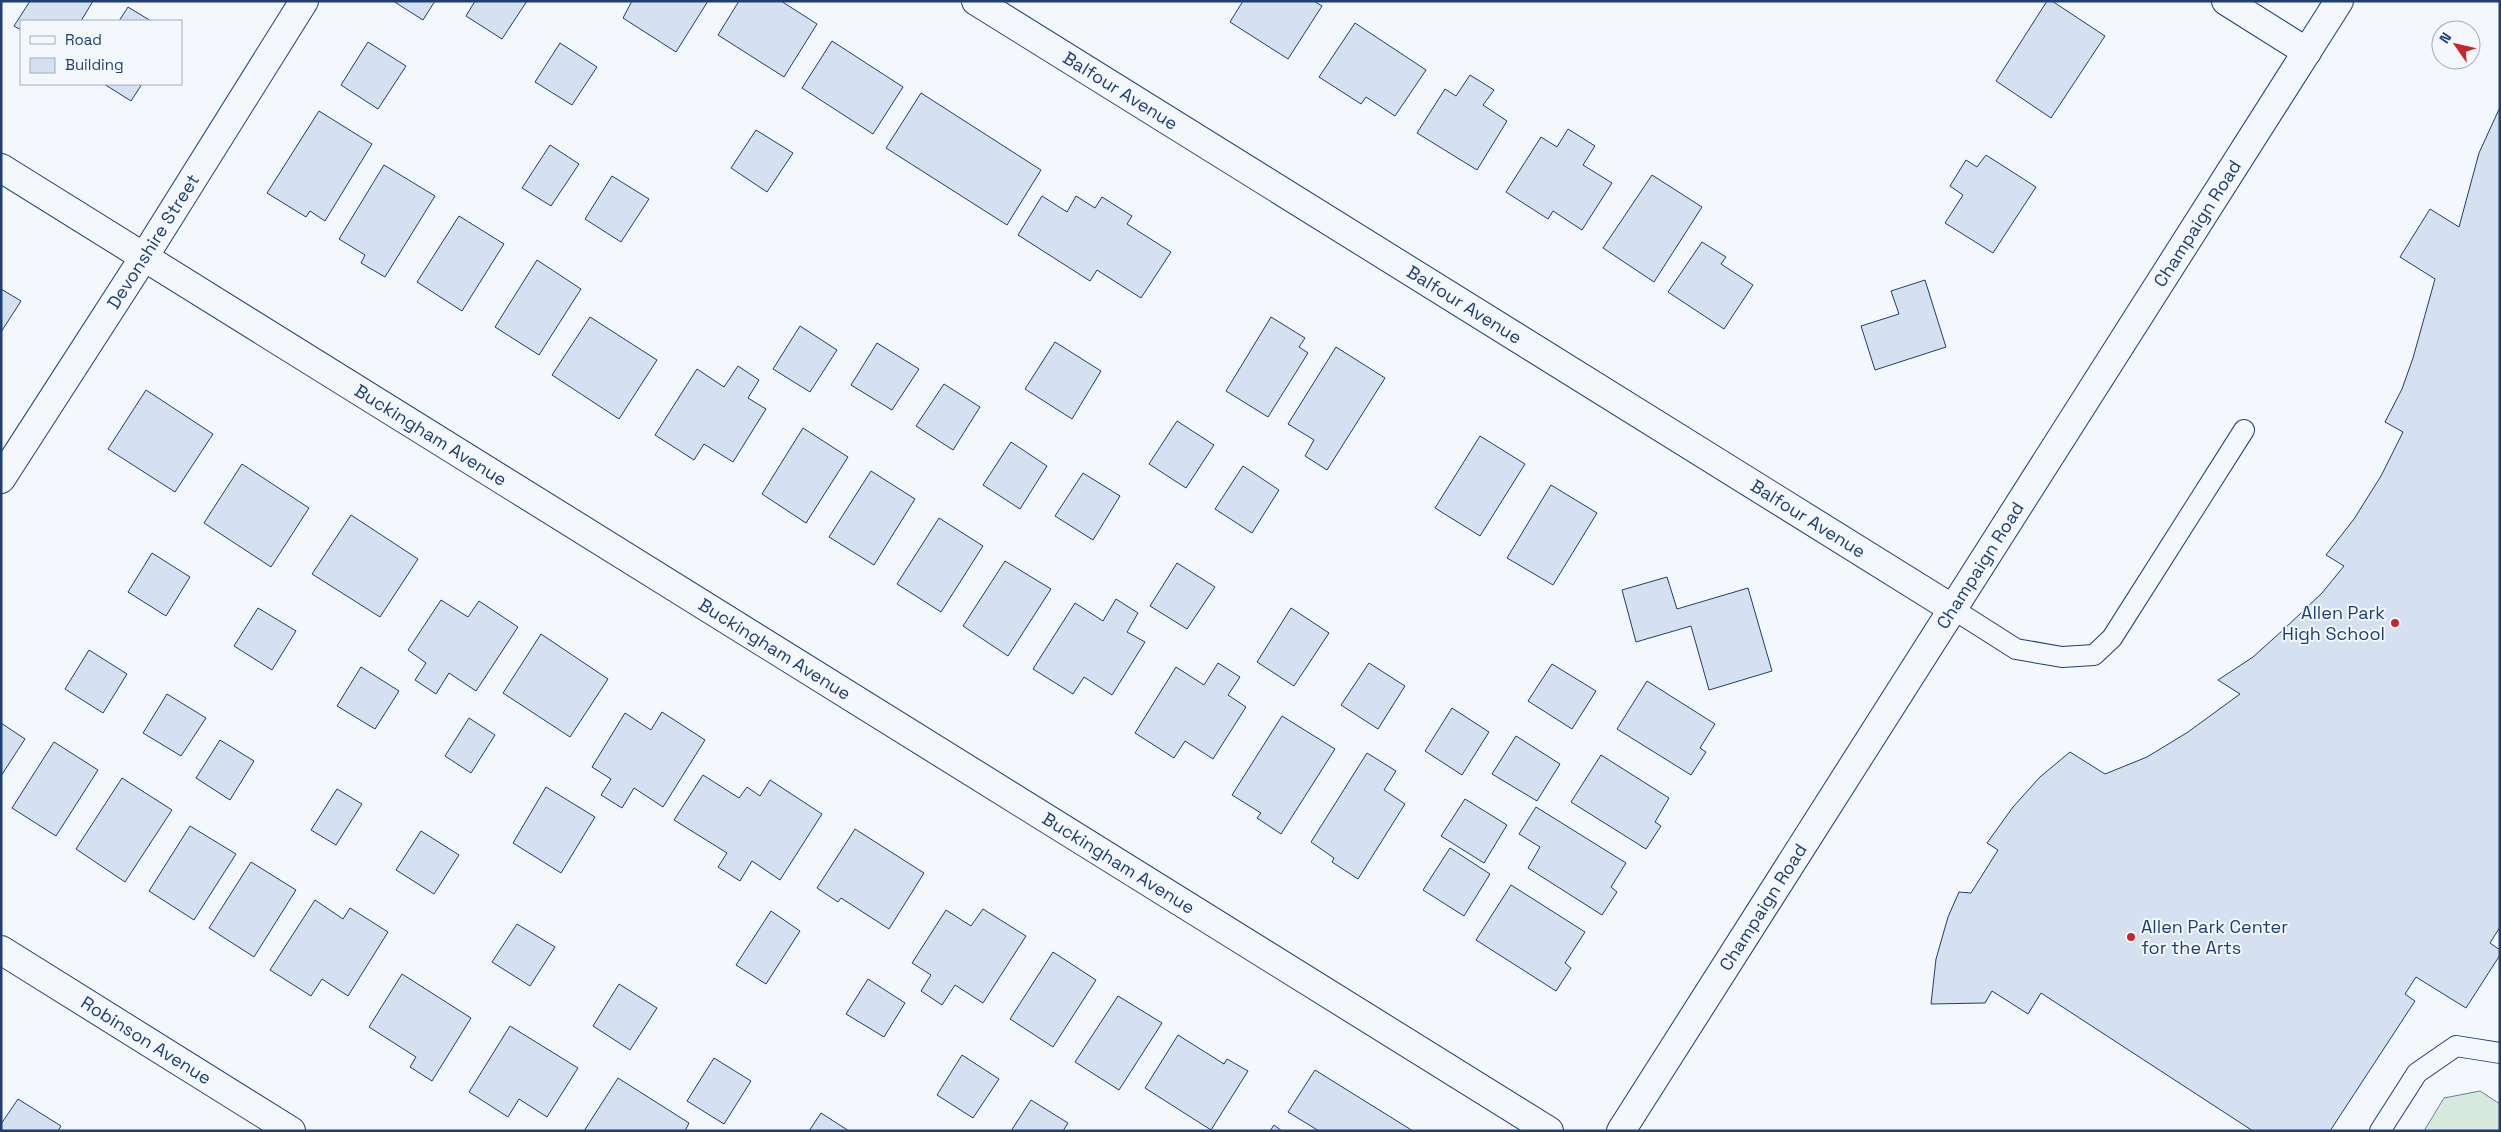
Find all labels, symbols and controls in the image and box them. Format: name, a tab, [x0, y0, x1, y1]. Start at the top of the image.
legend	[20, 20, 182, 85]
north arrow	[2431, 20, 2481, 70]
text: N	[2435, 29, 2455, 47]
text: Road	[65, 30, 102, 49]
street label: Balfour Avenue	[1059, 46, 1182, 135]
text: Building	[65, 55, 124, 74]
street label: Champaign Road	[2148, 156, 2246, 291]
street label: Devonshire Street	[102, 169, 204, 313]
street label: Balfour Avenue	[1403, 260, 1526, 349]
street label: Buckingham Avenue	[350, 379, 511, 491]
street label: Balfour Avenue	[1747, 474, 1870, 563]
street label: Champaign Road	[1931, 497, 2029, 633]
street label: Buckingham Avenue	[694, 593, 855, 705]
place label: Allen Park High School	[2282, 601, 2385, 645]
marker: Allen Park High School	[2389, 617, 2401, 629]
street label: Buckingham Avenue	[1038, 807, 1199, 919]
street label: Champaign Road	[1714, 839, 1812, 975]
place label: Allen Park Center for the Arts	[2141, 915, 2288, 959]
marker: Allen Park Center for the Arts	[2125, 931, 2137, 943]
street label: Robinson Avenue	[77, 991, 216, 1089]

